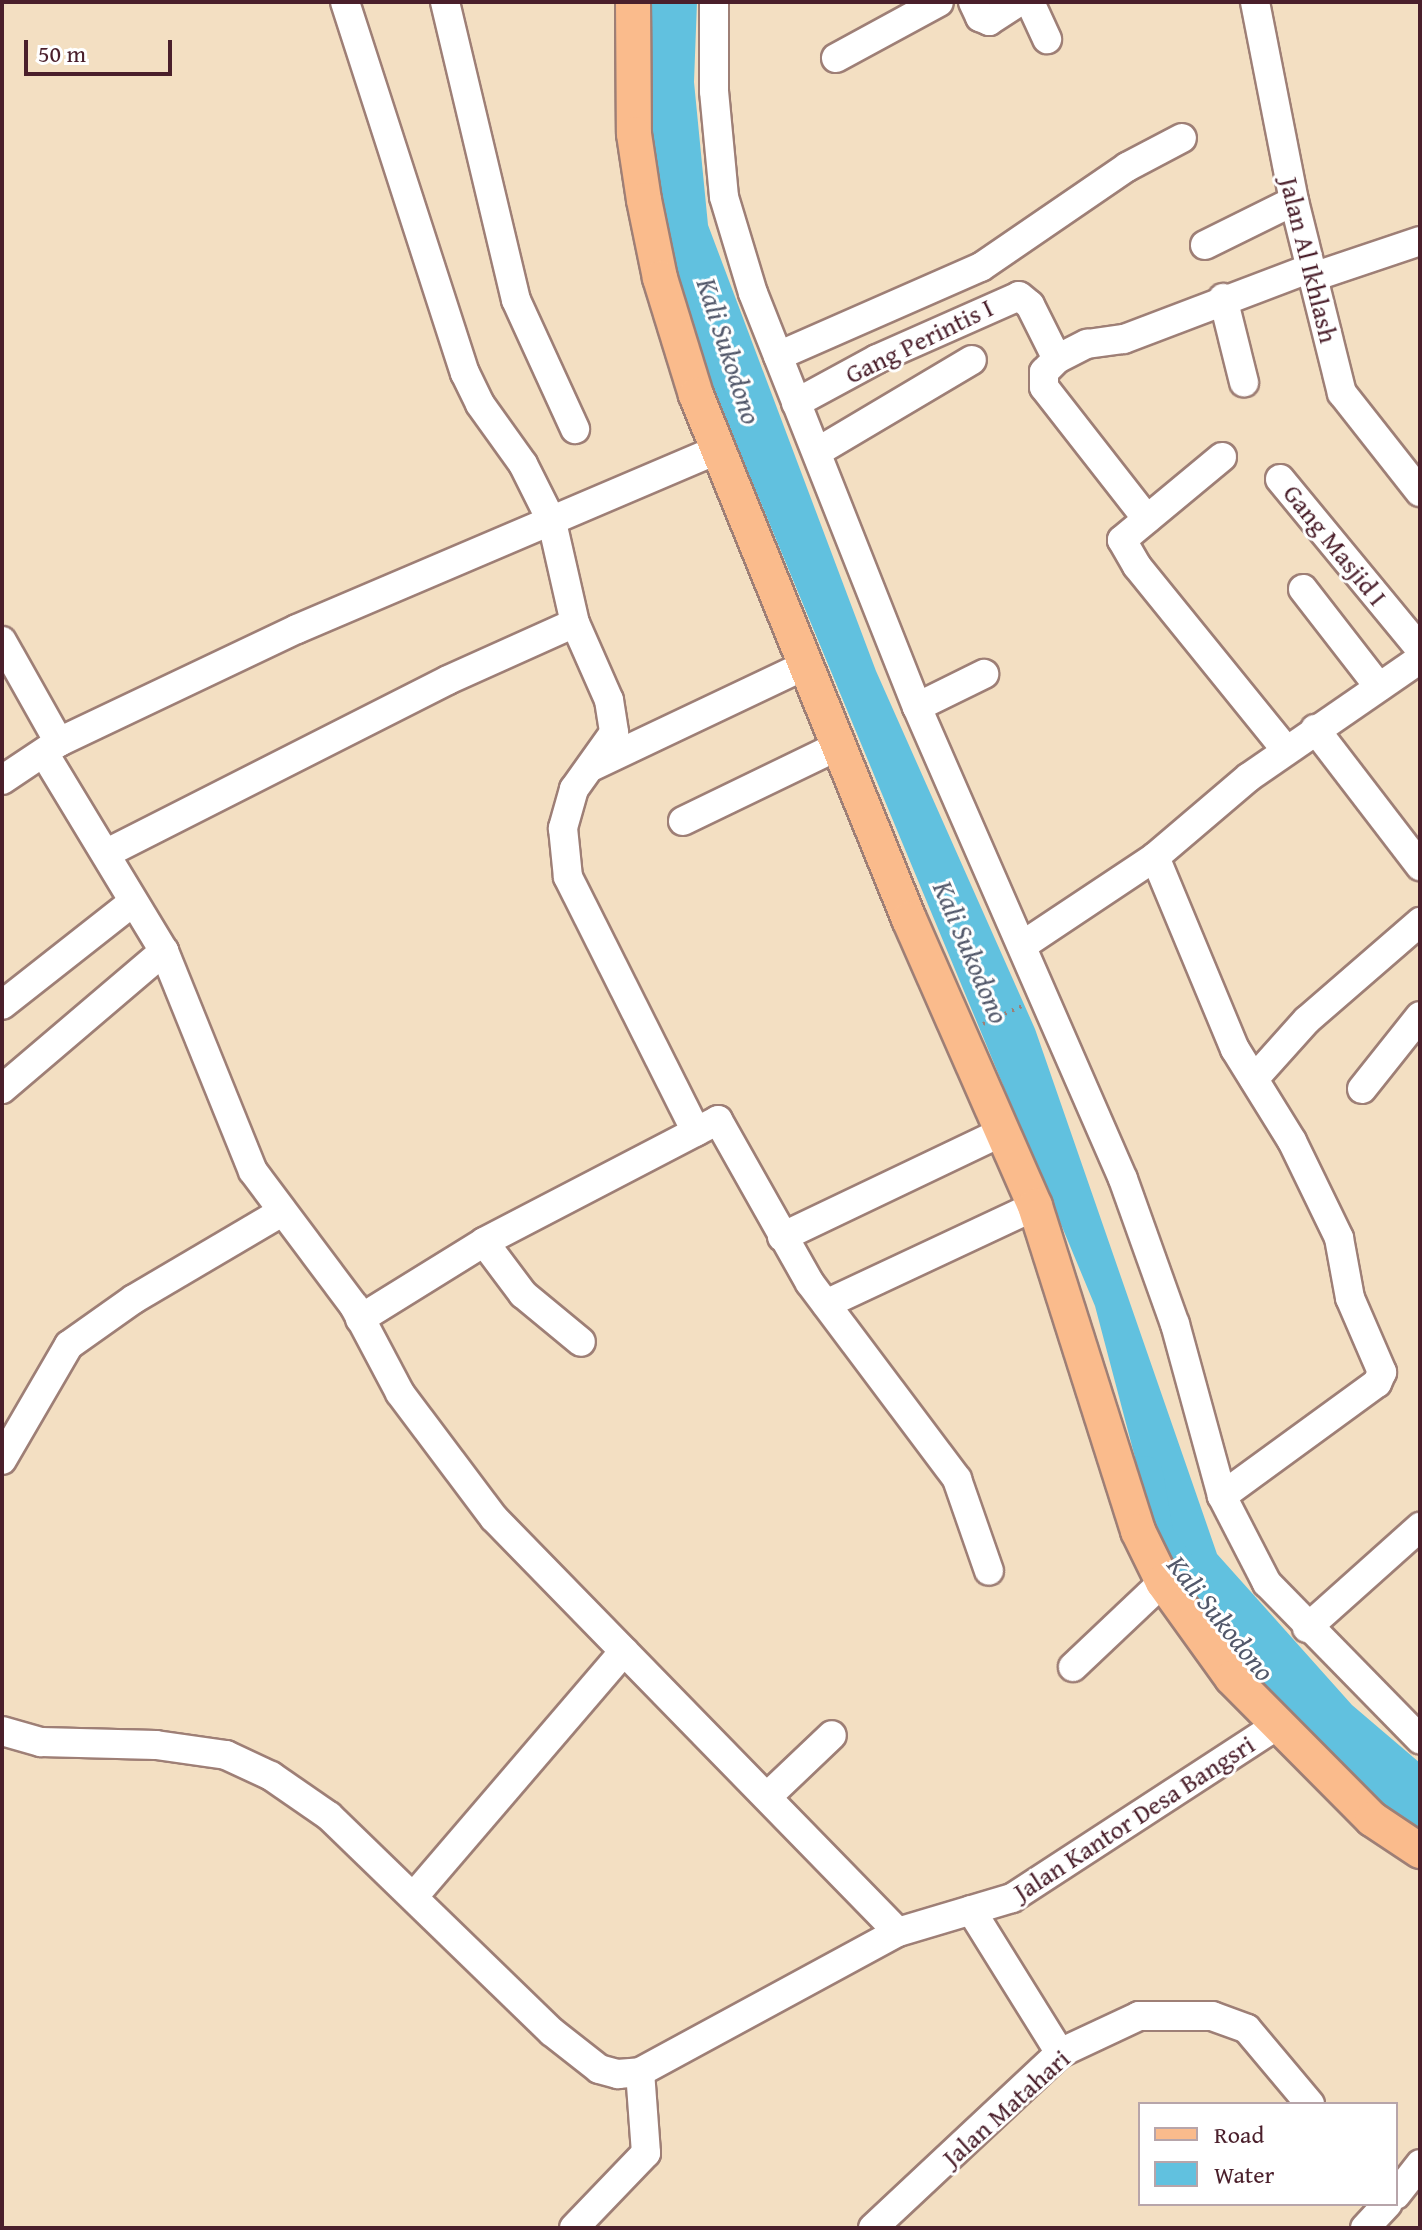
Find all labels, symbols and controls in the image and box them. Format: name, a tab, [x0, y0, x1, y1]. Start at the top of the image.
scale bar	[28, 24, 176, 74]
text: 50 m	[38, 36, 86, 71]
street label: Jalan Al Ikhlash	[1273, 174, 1345, 346]
water label: Kali Sukodono	[690, 274, 768, 428]
street label: Gang Perintis I	[840, 292, 998, 390]
street label: Gang Masjid I	[1277, 478, 1393, 612]
water label: Kali Sukodono	[926, 876, 1016, 1028]
water label: Kali Sukodono	[1160, 1549, 1282, 1687]
street label: Jalan Kantor Desa Bangsri	[1008, 1728, 1260, 1908]
street label: Jalan Matahari	[936, 2043, 1076, 2173]
legend	[1138, 2102, 1398, 2206]
text: Road	[1214, 2117, 1264, 2152]
text: Water	[1214, 2157, 1274, 2192]

